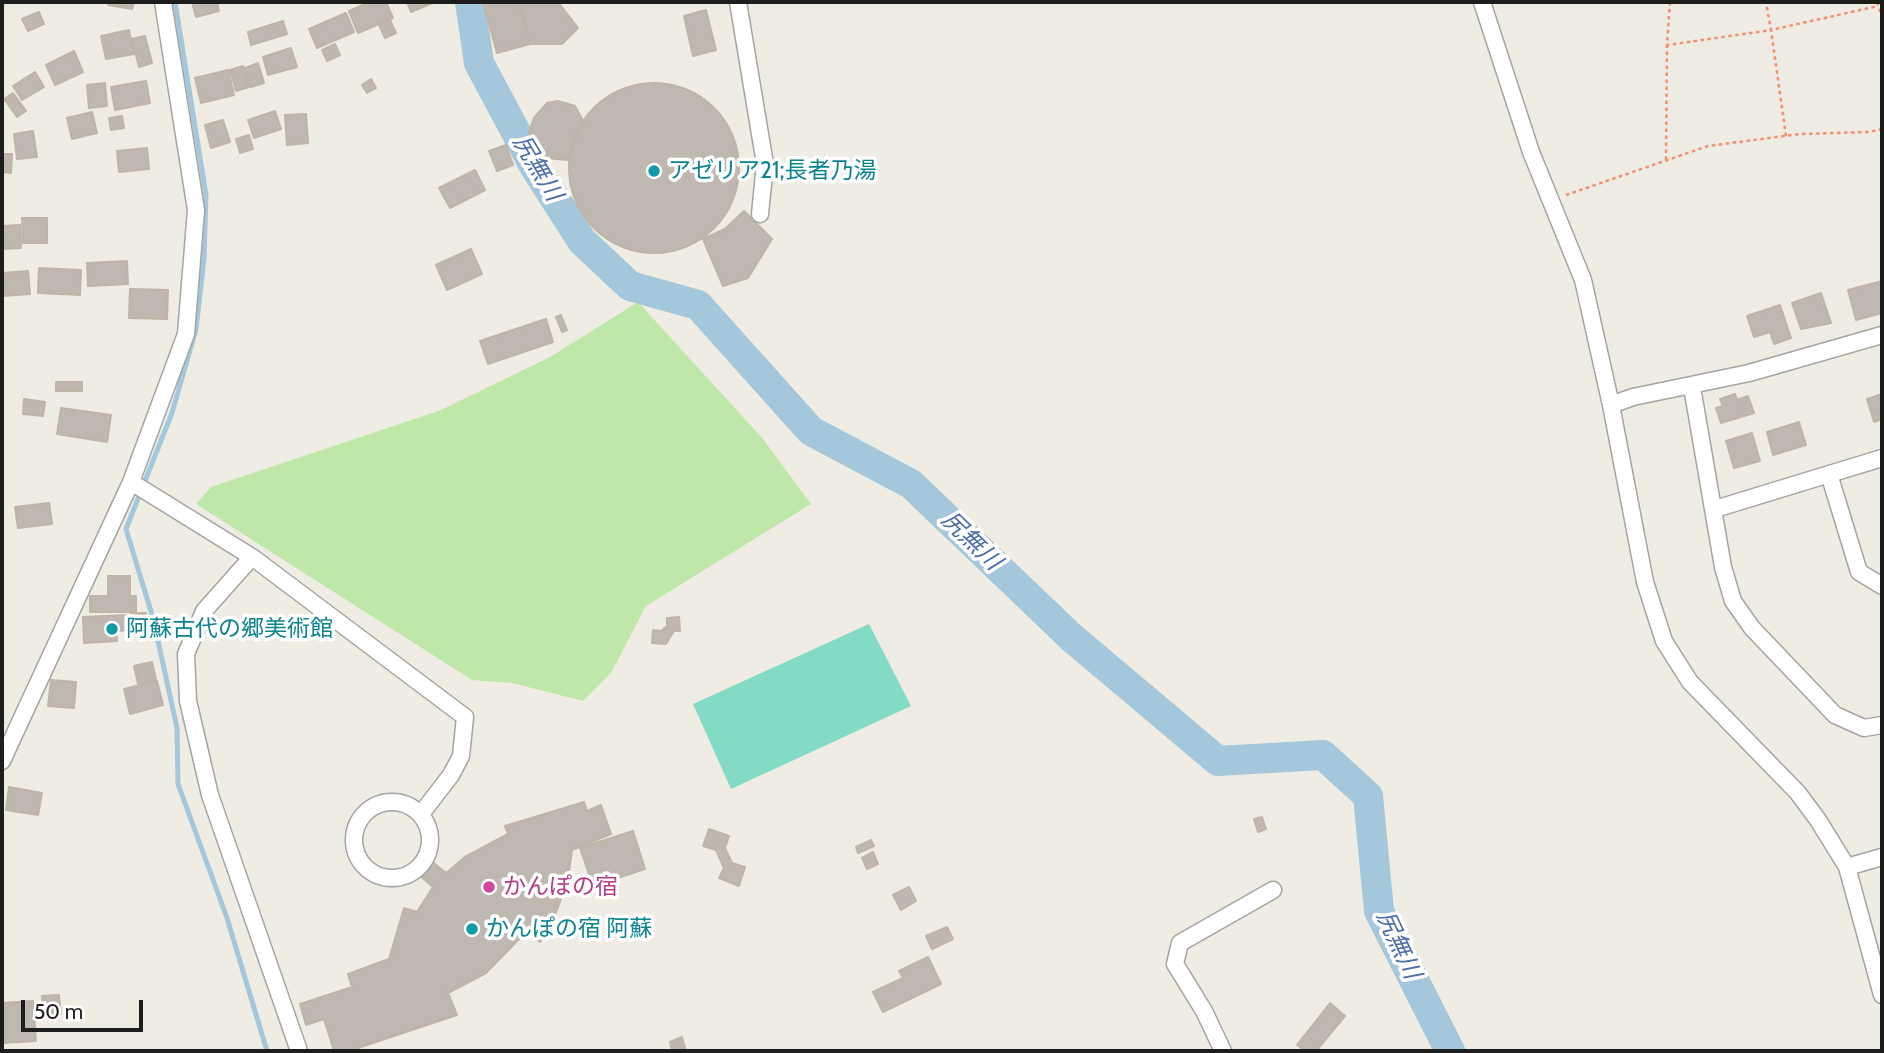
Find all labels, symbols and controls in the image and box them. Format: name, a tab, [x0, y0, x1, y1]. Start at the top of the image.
water label: 尻無川	[506, 130, 568, 206]
place label: アゼリア21;長者乃湯	[668, 157, 877, 185]
marker: アゼリア21;長者乃湯	[646, 163, 662, 179]
water label: 尻無川	[935, 506, 1007, 576]
place label: 阿蘇古代の郷美術館	[126, 615, 333, 643]
marker: 阿蘇古代の郷美術館	[104, 621, 120, 637]
place label: かんぽの宿	[503, 873, 618, 901]
marker: かんぽの宿	[481, 879, 497, 895]
water label: 尻無川	[1370, 906, 1426, 984]
place label: かんぽの宿 阿蘇	[486, 915, 652, 943]
marker: かんぽの宿 阿蘇	[464, 921, 480, 937]
scale bar	[24, 986, 147, 1030]
text: 50 m	[34, 999, 83, 1024]

